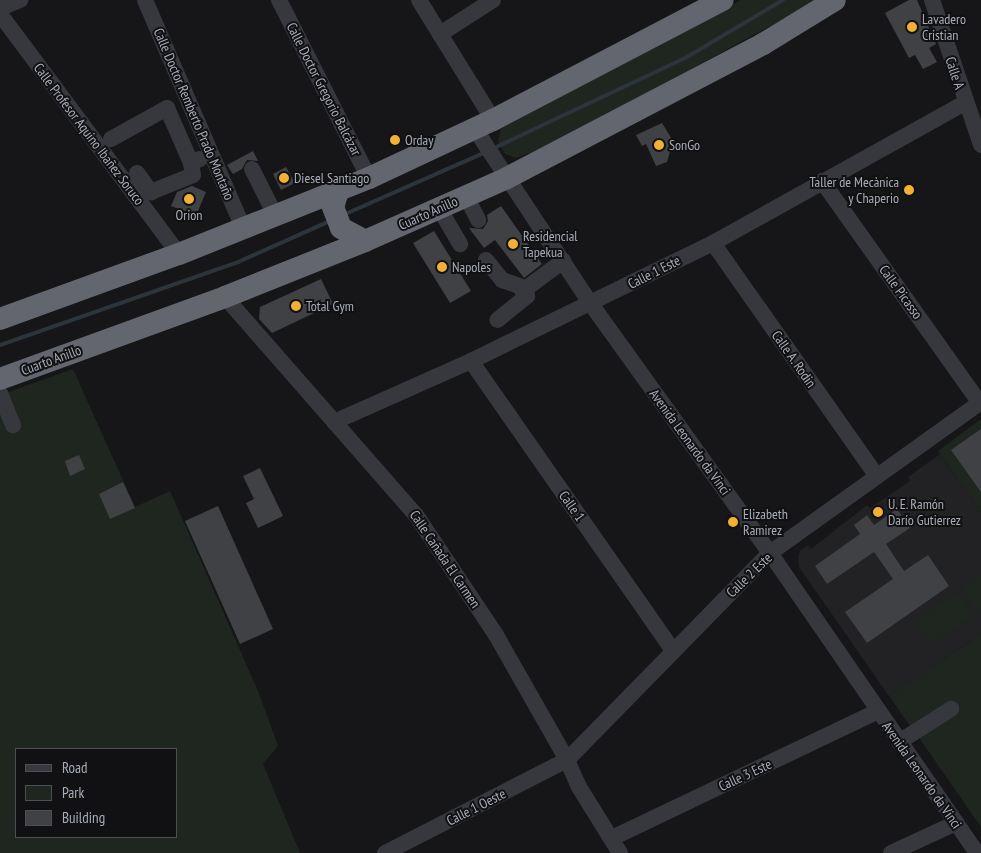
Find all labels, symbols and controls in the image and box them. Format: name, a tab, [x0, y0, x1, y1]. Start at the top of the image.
place label: Lavadero Cristian	[922, 11, 966, 44]
street label: Calle Doctor Gregorio Balcázar	[283, 20, 365, 158]
marker: Lavadero Cristian	[906, 21, 918, 33]
street label: Calle Doctor Remberto Prado Montaño	[150, 26, 238, 202]
street label: Calle A	[942, 54, 968, 92]
street label: Calle Profesor Aquino Ibañez Soruco	[30, 59, 148, 209]
place label: Orday	[405, 132, 433, 148]
marker: Orday	[389, 134, 401, 146]
place label: SonGo	[669, 137, 700, 153]
marker: SonGo	[653, 139, 665, 151]
place label: Diesel Santiago	[294, 170, 369, 186]
marker: Diesel Santiago	[278, 172, 290, 184]
place label: Taller de Mecànica y Chaperio	[809, 174, 899, 206]
marker: Taller de Mecànica y Chaperio	[903, 184, 915, 196]
street label: Cuarto Anillo	[396, 192, 460, 234]
marker: Orion	[183, 193, 195, 205]
place label: Orion	[176, 207, 202, 223]
place label: Residencial Tapekua	[523, 228, 578, 260]
marker: Residencial Tapekua	[507, 238, 519, 250]
street label: Calle 1 Este	[625, 252, 683, 292]
place label: Napoles	[452, 259, 491, 275]
marker: Napoles	[436, 261, 448, 273]
street label: Calle Picasso	[876, 262, 926, 322]
place label: Total Gym	[306, 298, 354, 314]
marker: Total Gym	[290, 300, 302, 312]
street label: Calle A. Rodin	[768, 327, 820, 391]
street label: Cuarto Anillo	[18, 341, 84, 379]
street label: Avenida Leonardo da Vinci	[646, 386, 734, 498]
street label: Calle 1	[556, 488, 588, 524]
place label: U. E. Ramón Darío Gutierrez	[888, 496, 961, 528]
place label: Elizabeth Ramirez	[743, 506, 788, 538]
marker: U. E. Ramón Darío Gutierrez	[872, 506, 884, 518]
street label: Calle Cañada El Carmen	[406, 507, 484, 611]
marker: Elizabeth Ramirez	[727, 516, 739, 528]
street label: Calle 2 Este	[723, 549, 775, 601]
street label: Avenida Leonardo da Vinci	[879, 718, 965, 832]
legend	[15, 748, 178, 838]
street label: Calle 3 Este	[716, 755, 774, 795]
text: Road	[62, 758, 88, 777]
text: Park	[62, 783, 84, 802]
street label: Calle 1 Oeste	[444, 785, 508, 829]
text: Building	[62, 808, 105, 827]

